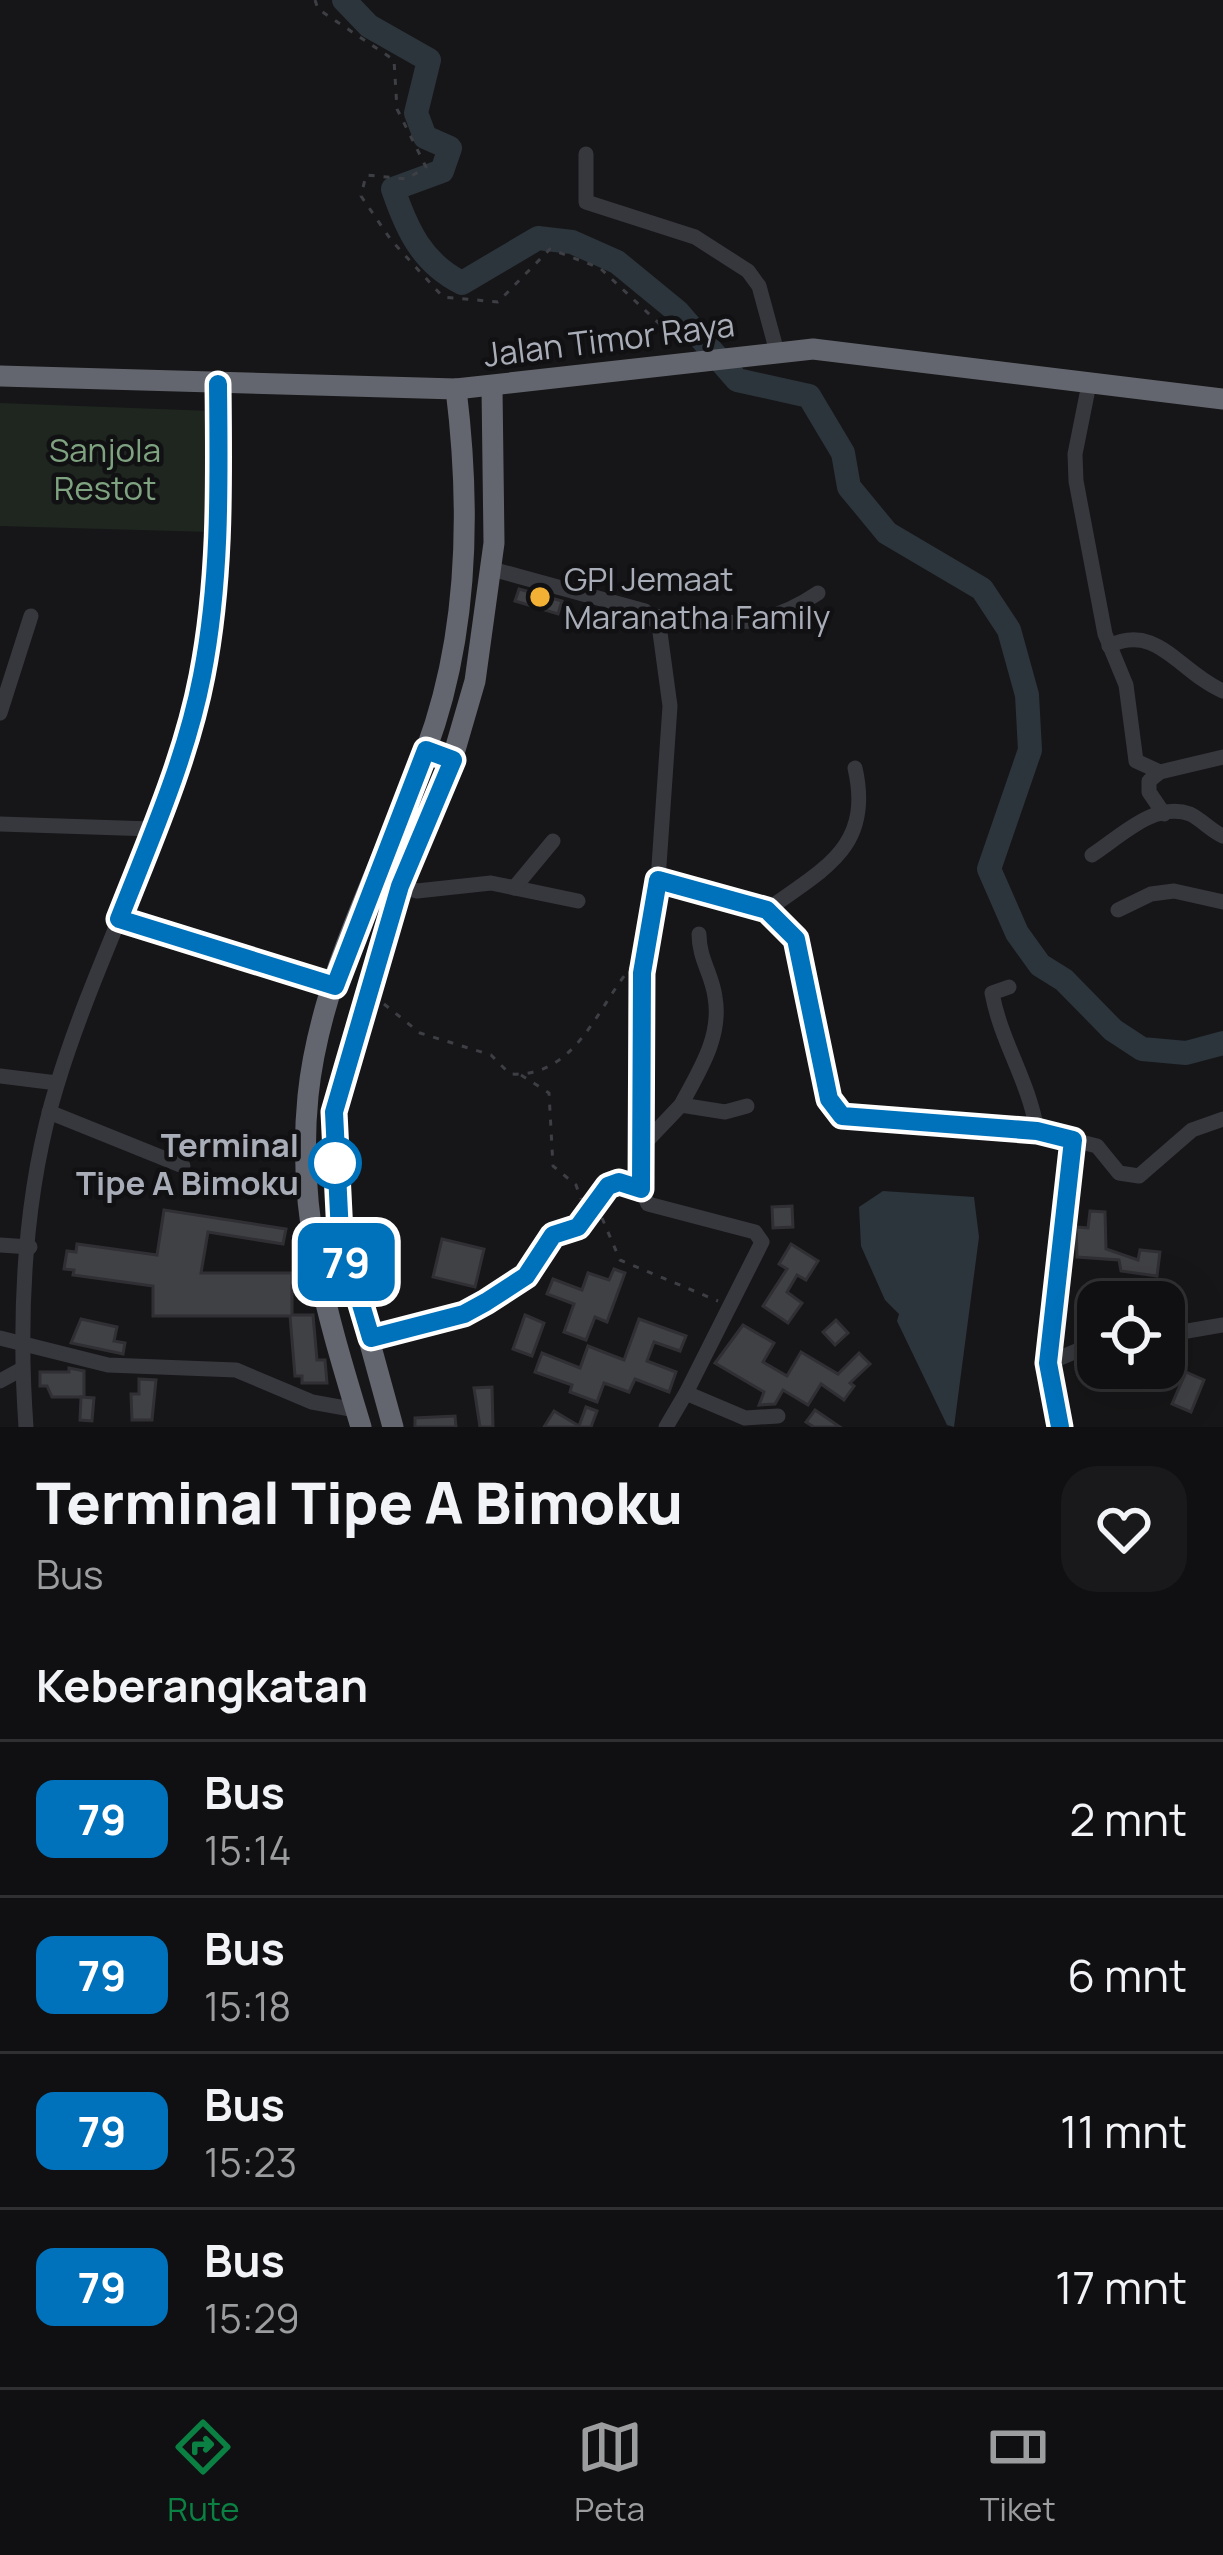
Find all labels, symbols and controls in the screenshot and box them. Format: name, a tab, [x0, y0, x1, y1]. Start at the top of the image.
street label: Jalan Timor Raya	[481, 301, 737, 377]
park label: Sanjola Restot	[49, 427, 161, 510]
place label: GPI Jemaat Maranatha Family	[564, 556, 830, 639]
marker: GPI Jemaat Maranatha Family	[527, 584, 553, 610]
place label: Terminal Tipe A Bimoku	[76, 1122, 299, 1205]
marker: Terminal Tipe A Bimoku	[310, 1138, 360, 1188]
line badge: 79	[292, 1223, 400, 1301]
text: 79	[322, 1233, 370, 1291]
map controls	[1077, 1281, 1185, 1389]
button: locate	[1077, 1281, 1185, 1389]
text: Terminal Tipe A Bimoku	[36, 1463, 683, 1541]
button: heart	[1061, 1466, 1187, 1592]
text: Bus	[36, 1547, 104, 1601]
text: Keberangkatan	[36, 1654, 368, 1716]
text: Bus	[204, 1761, 285, 1823]
text: 2 mnt	[1069, 1788, 1187, 1850]
text: 79	[78, 1790, 126, 1848]
text: 15:14	[204, 1823, 292, 1877]
text: Bus	[204, 1917, 285, 1979]
text: 6 mnt	[1067, 1944, 1187, 2006]
text: 79	[78, 1946, 126, 2004]
text: 15:18	[204, 1979, 291, 2033]
text: Bus	[204, 2073, 285, 2135]
text: 11 mnt	[1060, 2100, 1187, 2162]
text: 79	[78, 2102, 126, 2160]
text: 15:23	[204, 2135, 297, 2189]
text: Bus	[204, 2229, 285, 2291]
text: 17 mnt	[1055, 2256, 1187, 2318]
text: 79	[78, 2258, 126, 2316]
text: 15:29	[204, 2291, 300, 2345]
tab: Rute	[167, 2414, 240, 2531]
tab: Peta	[574, 2414, 645, 2531]
tab: Tiket	[980, 2414, 1056, 2531]

